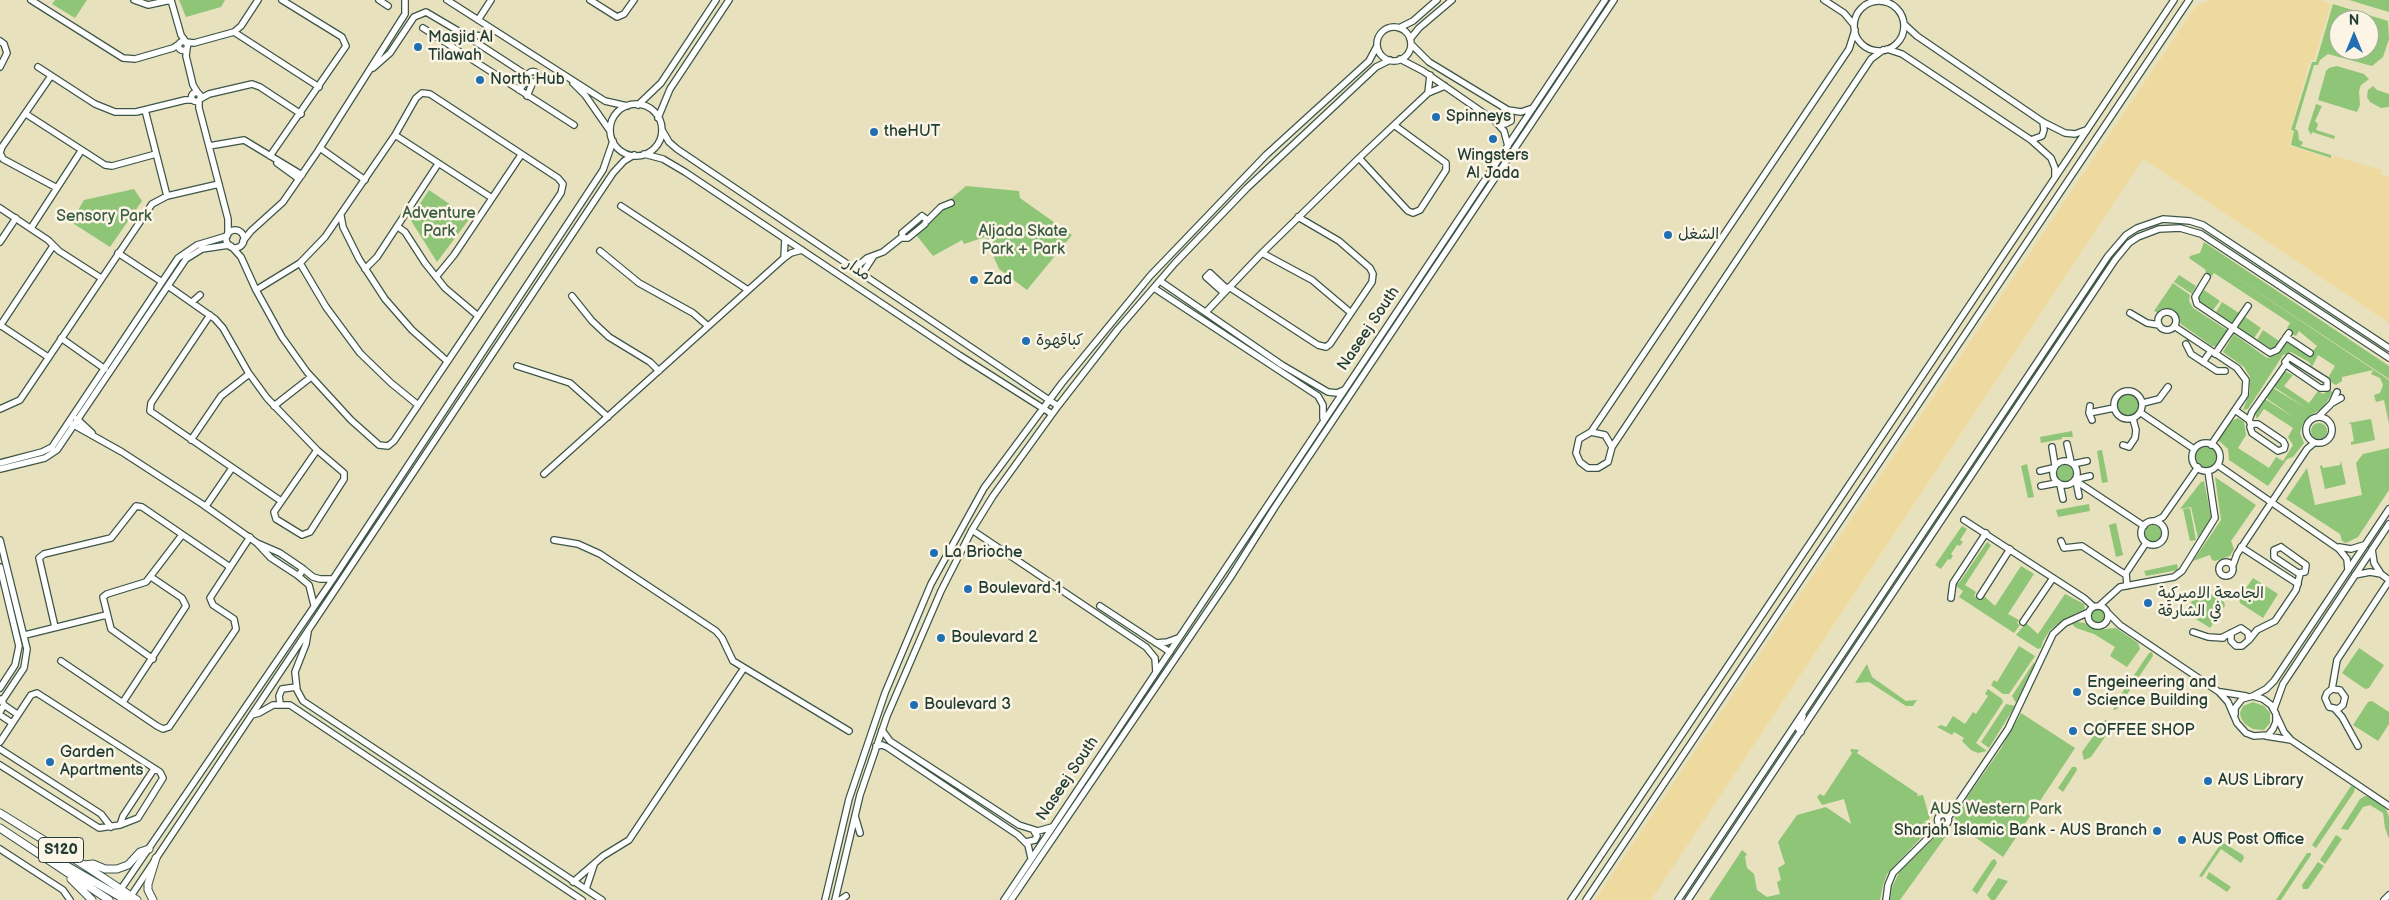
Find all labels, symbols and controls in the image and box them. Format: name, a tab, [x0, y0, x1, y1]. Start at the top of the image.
north arrow	[2329, 10, 2379, 60]
text: N	[2349, 12, 2359, 29]
place label: Masjid Al Tilawah	[428, 28, 493, 66]
marker: Masjid Al Tilawah	[412, 41, 424, 53]
place label: North Hub	[490, 70, 565, 90]
marker: North Hub	[474, 74, 486, 86]
place label: Spinneys	[1446, 107, 1511, 127]
marker: Spinneys	[1430, 111, 1442, 123]
place label: theHUT	[884, 122, 940, 142]
marker: theHUT	[868, 126, 880, 138]
marker: Wingsters Al Jada	[1487, 133, 1499, 145]
place label: Wingsters Al Jada	[1457, 146, 1529, 184]
park label: Adventure Park	[402, 204, 476, 242]
park label: Sensory Park	[56, 207, 152, 227]
park label: Aljada Skate Park + Park	[979, 222, 1067, 260]
place label: الشغل	[1678, 225, 1719, 245]
marker: الشغل	[1662, 229, 1674, 241]
street label: مدار	[840, 254, 874, 286]
place label: Zad	[984, 270, 1012, 290]
marker: Zad	[968, 274, 980, 286]
street label: Naseej South	[1334, 283, 1404, 375]
place label: كباقهوة	[1036, 331, 1083, 351]
marker: كباقهوة	[1020, 335, 1032, 347]
place label: La Brioche	[944, 543, 1023, 563]
marker: La Brioche	[928, 547, 940, 559]
place label: Boulevard 1	[978, 579, 1061, 599]
marker: Boulevard 1	[962, 583, 974, 595]
place label: الجامعة الاميركية في الشارقة	[2158, 584, 2264, 622]
marker: الجامعة الاميركية في الشارقة	[2142, 597, 2154, 609]
place label: Boulevard 2	[951, 628, 1038, 648]
marker: Boulevard 2	[935, 632, 947, 644]
place label: Engeineering and Science Building	[2087, 673, 2216, 711]
marker: Engeineering and Science Building	[2071, 686, 2083, 698]
place label: Boulevard 3	[924, 695, 1011, 715]
marker: Boulevard 3	[908, 699, 920, 711]
place label: COFFEE SHOP	[2083, 721, 2195, 741]
marker: COFFEE SHOP	[2067, 725, 2079, 737]
street label: Naseej South	[1033, 733, 1103, 825]
place label: Garden Apartments	[60, 743, 143, 781]
marker: Garden Apartments	[44, 756, 56, 768]
place label: AUS Library	[2218, 771, 2303, 791]
marker: AUS Library	[2202, 775, 2214, 787]
park label: AUS Western Park	[1930, 800, 2062, 820]
place label: Sharjah Islamic Bank - AUS Branch	[1894, 821, 2147, 841]
marker: Sharjah Islamic Bank - AUS Branch	[2151, 825, 2163, 837]
place label: AUS Post Office	[2192, 830, 2304, 850]
marker: AUS Post Office	[2176, 834, 2188, 846]
road number: S120	[38, 838, 84, 862]

